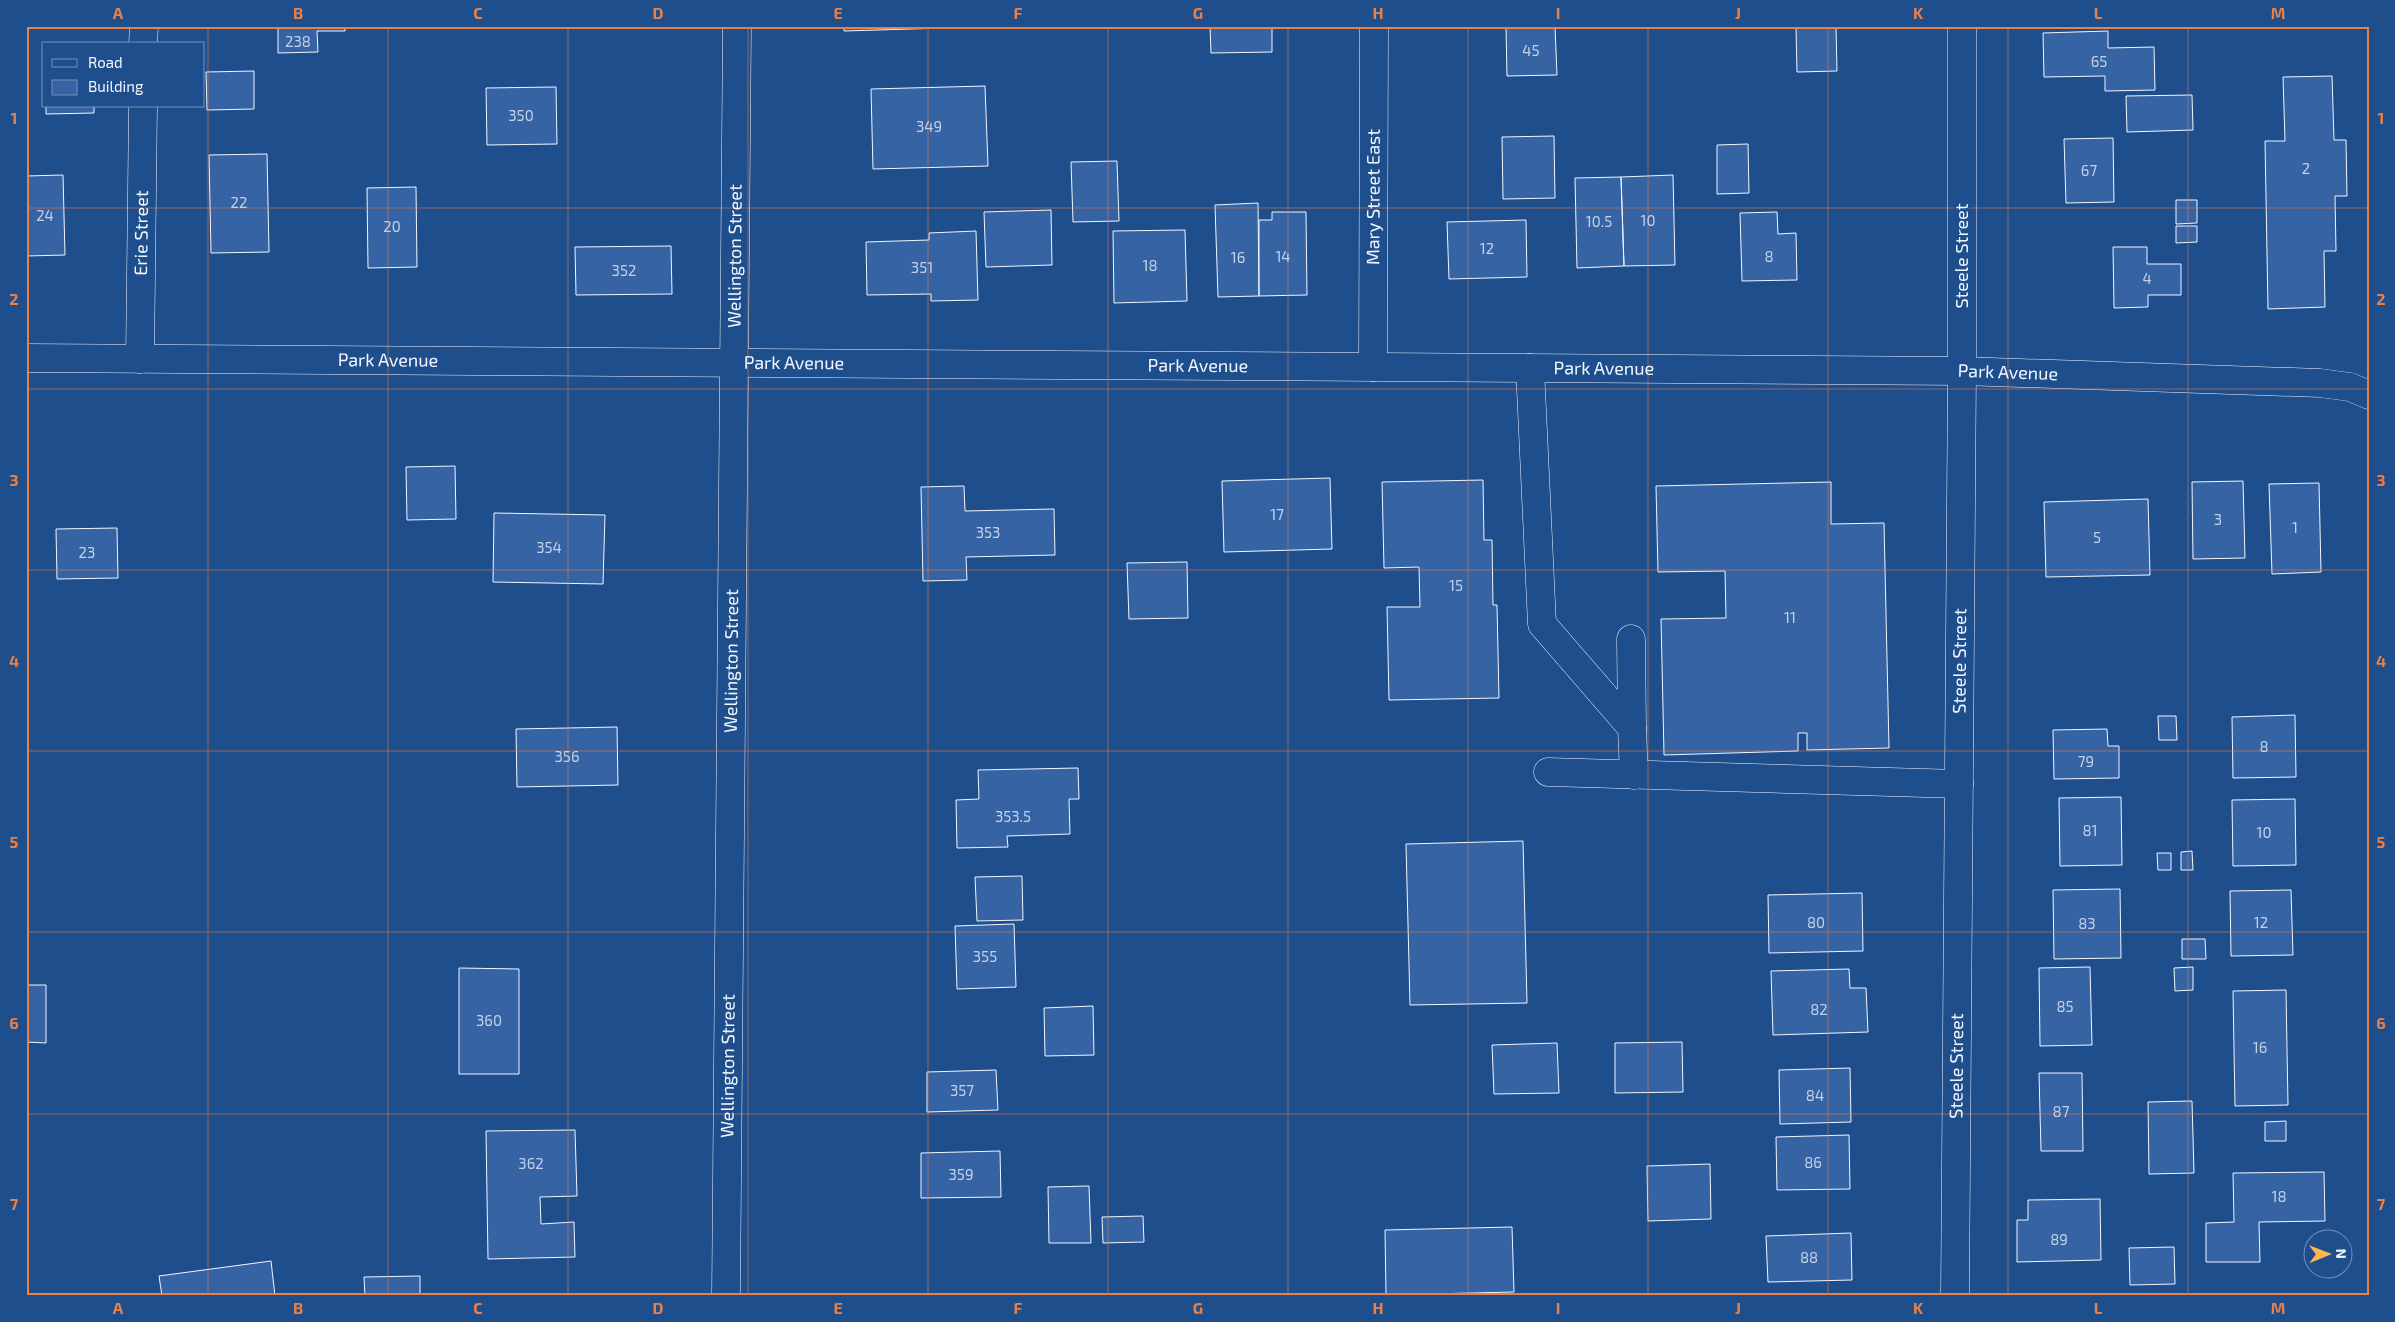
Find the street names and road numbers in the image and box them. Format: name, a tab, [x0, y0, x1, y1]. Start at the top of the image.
street label: Mary Street East	[1361, 129, 1384, 265]
street label: Wellington Street	[722, 184, 746, 328]
street label: Erie Street	[129, 190, 152, 276]
street label: Steele Street	[1950, 203, 1972, 309]
street label: Park Avenue	[338, 348, 438, 371]
street label: Park Avenue	[744, 351, 844, 373]
street label: Park Avenue	[1148, 354, 1248, 376]
street label: Park Avenue	[1554, 356, 1654, 379]
street label: Park Avenue	[1957, 359, 2059, 384]
street label: Wellington Street	[719, 589, 742, 733]
street label: Steele Street	[1947, 608, 1970, 714]
street label: Wellington Street	[715, 994, 739, 1138]
street label: Steele Street	[1944, 1013, 1967, 1119]

